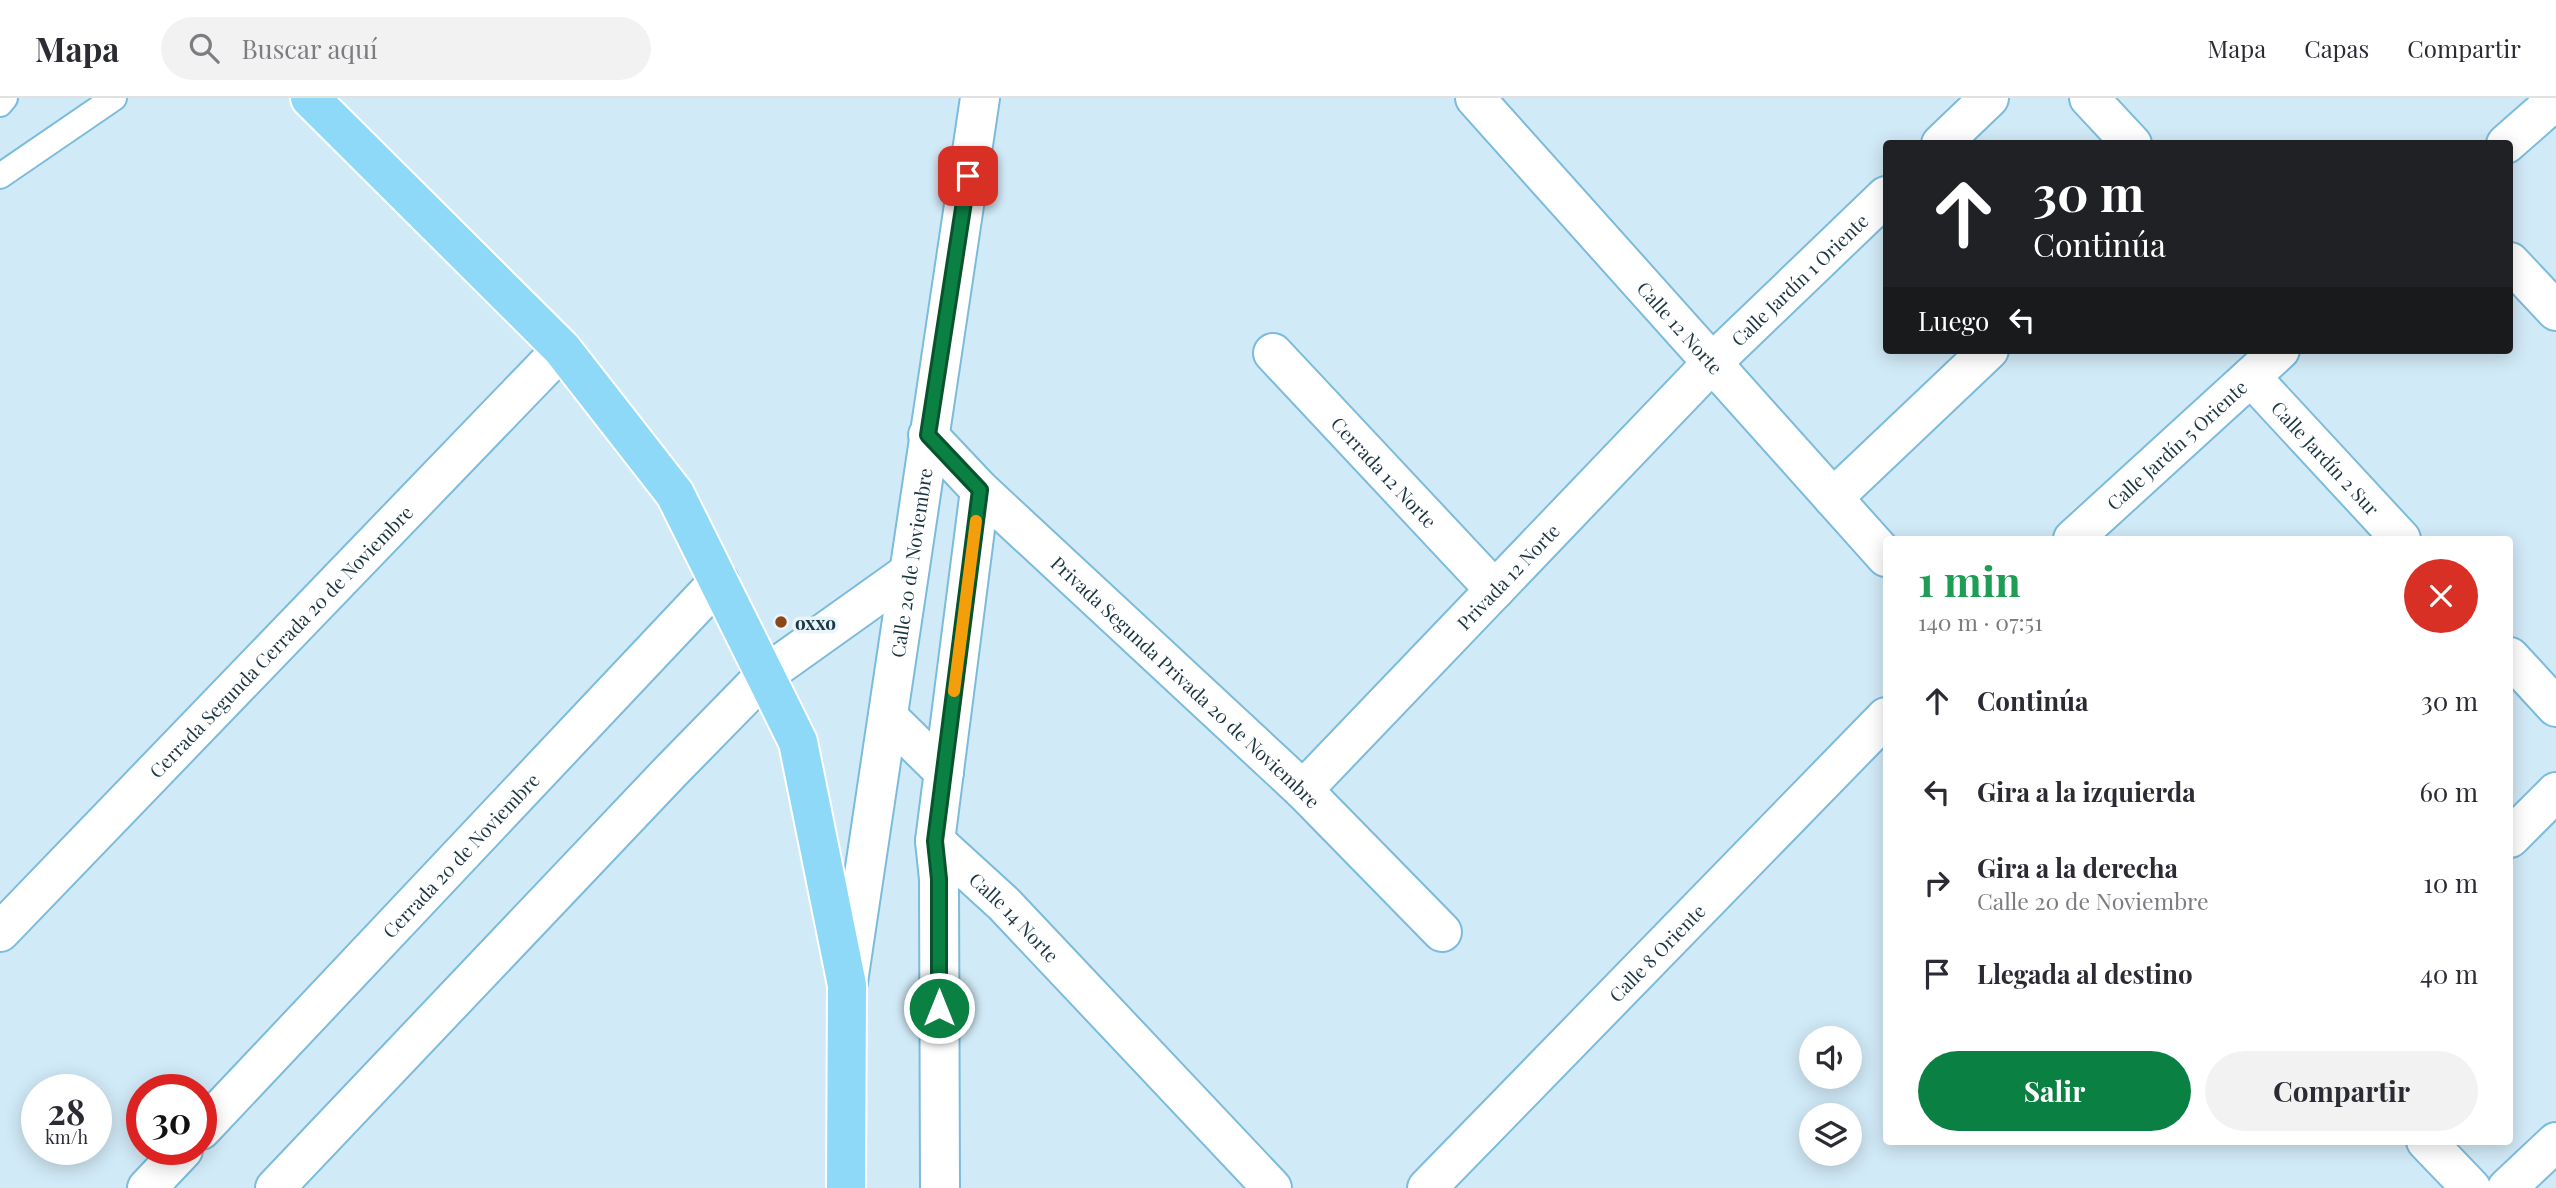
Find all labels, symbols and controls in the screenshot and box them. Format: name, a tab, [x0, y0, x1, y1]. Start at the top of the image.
search box	[161, 17, 651, 80]
text: Mapa	[35, 26, 119, 70]
icon: search	[185, 29, 223, 67]
text: Buscar aquí	[241, 31, 378, 66]
text: Mapa	[2208, 32, 2266, 64]
text: Capas	[2304, 32, 2369, 64]
text: Compartir	[2407, 32, 2521, 64]
pin	[938, 146, 998, 206]
icon: arrive	[949, 157, 987, 195]
text: 30 m	[2033, 159, 2144, 224]
icon: ahead	[1918, 168, 2009, 259]
street label: Calle Jardín 1 Oriente	[1725, 207, 1873, 351]
text: Continúa	[2033, 222, 2166, 265]
street label: Calle 12 Norte	[1632, 275, 1729, 380]
icon: left	[2003, 301, 2041, 339]
text: Luego	[1918, 303, 1989, 338]
street label: Calle Jardín 5 Oriente	[2101, 374, 2252, 515]
street label: Calle Jardín 2 Sur	[2266, 395, 2386, 521]
street label: Cerrada 12 Norte	[1326, 411, 1443, 533]
street label: Calle 20 de Noviembre	[884, 466, 938, 659]
street label: Cerrada Segunda Cerrada 20 de Noviembre	[143, 499, 418, 783]
street label: Privada 12 Norte	[1451, 517, 1565, 635]
street label: Privada Segunda Privada 20 de Noviembre	[1046, 550, 1326, 813]
text: 1 min	[1918, 552, 2021, 608]
button: close	[2404, 559, 2478, 633]
text: 140 m · 07:51	[1918, 606, 2043, 637]
place label: oxxo	[795, 609, 836, 635]
marker: oxxo	[773, 614, 789, 630]
icon: ahead	[1918, 682, 1956, 720]
text: Continúa	[1977, 683, 2089, 718]
text: 30 m	[2421, 683, 2478, 718]
street label: Cerrada 20 de Noviembre	[376, 767, 545, 943]
icon: left	[1918, 773, 1956, 811]
text: Gira a la izquierda	[1977, 774, 2196, 809]
text: 60 m	[2419, 774, 2478, 809]
text: Gira a la derecha	[1977, 850, 2178, 885]
icon: right	[1918, 864, 1956, 902]
text: 10 m	[2423, 865, 2478, 900]
street label: Calle 14 Norte	[964, 866, 1065, 968]
text: Calle 20 de Noviembre	[1977, 885, 2209, 916]
street label: Calle 8 Oriente	[1603, 898, 1710, 1007]
icon: arrive	[1918, 955, 1956, 993]
text: Llegada al destino	[1977, 956, 2193, 991]
text: 40 m	[2420, 956, 2478, 991]
position arrow	[902, 971, 976, 1045]
map controls	[1799, 1026, 1862, 1166]
button: sound	[1799, 1026, 1862, 1089]
button: Salir	[1918, 1051, 2191, 1131]
button: Compartir	[2205, 1051, 2478, 1131]
speed limit sign: 30	[126, 1074, 217, 1165]
text: 28	[48, 1087, 85, 1134]
button: layers	[1799, 1103, 1862, 1166]
text: km/h	[45, 1125, 88, 1149]

